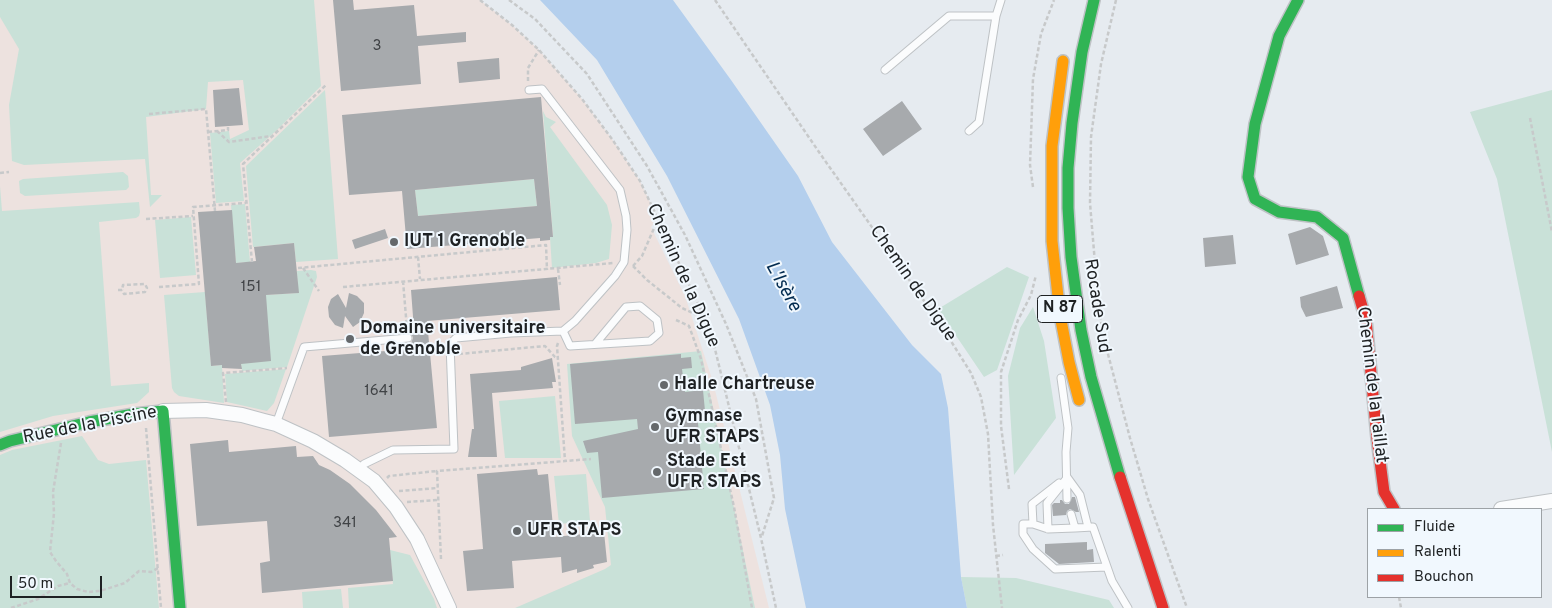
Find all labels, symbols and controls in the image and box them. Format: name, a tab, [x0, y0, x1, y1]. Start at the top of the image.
house number: 3	[372, 38, 382, 56]
street label: Chemin de la Digue	[641, 201, 723, 351]
street label: Chemin de Digue	[864, 222, 960, 346]
place label: IUT 1 Grenoble	[404, 231, 525, 253]
marker: IUT 1 Grenoble	[388, 236, 400, 248]
street label: Rocade Sud	[1078, 257, 1114, 355]
water label: L'Isère	[759, 258, 805, 316]
house number: 151	[241, 279, 261, 297]
road number: N 87	[1038, 296, 1082, 322]
street label: Chemin de la Taillat	[1351, 306, 1391, 464]
place label: Domaine universitaire de Grenoble	[360, 318, 545, 360]
marker: Domaine universitaire de Grenoble	[344, 333, 356, 345]
place label: Halle Chartreuse	[674, 374, 815, 396]
marker: Halle Chartreuse	[658, 379, 670, 391]
house number: 1641	[364, 383, 394, 401]
street label: Rue de la Piscine	[21, 402, 159, 450]
place label: Gymnase UFR STAPS	[665, 406, 760, 448]
marker: Gymnase UFR STAPS	[649, 421, 661, 433]
place label: Stade Est UFR STAPS	[667, 451, 762, 494]
marker: Stade Est UFR STAPS	[651, 466, 663, 478]
legend	[1367, 508, 1542, 598]
house number: 341	[333, 515, 357, 533]
text: Fluide	[1414, 518, 1455, 537]
place label: UFR STAPS	[527, 520, 622, 542]
marker: UFR STAPS	[511, 525, 523, 537]
text: Ralenti	[1414, 543, 1461, 562]
scale bar	[12, 566, 105, 598]
text: Bouchon	[1414, 568, 1474, 587]
text: 50 m	[18, 575, 53, 594]

